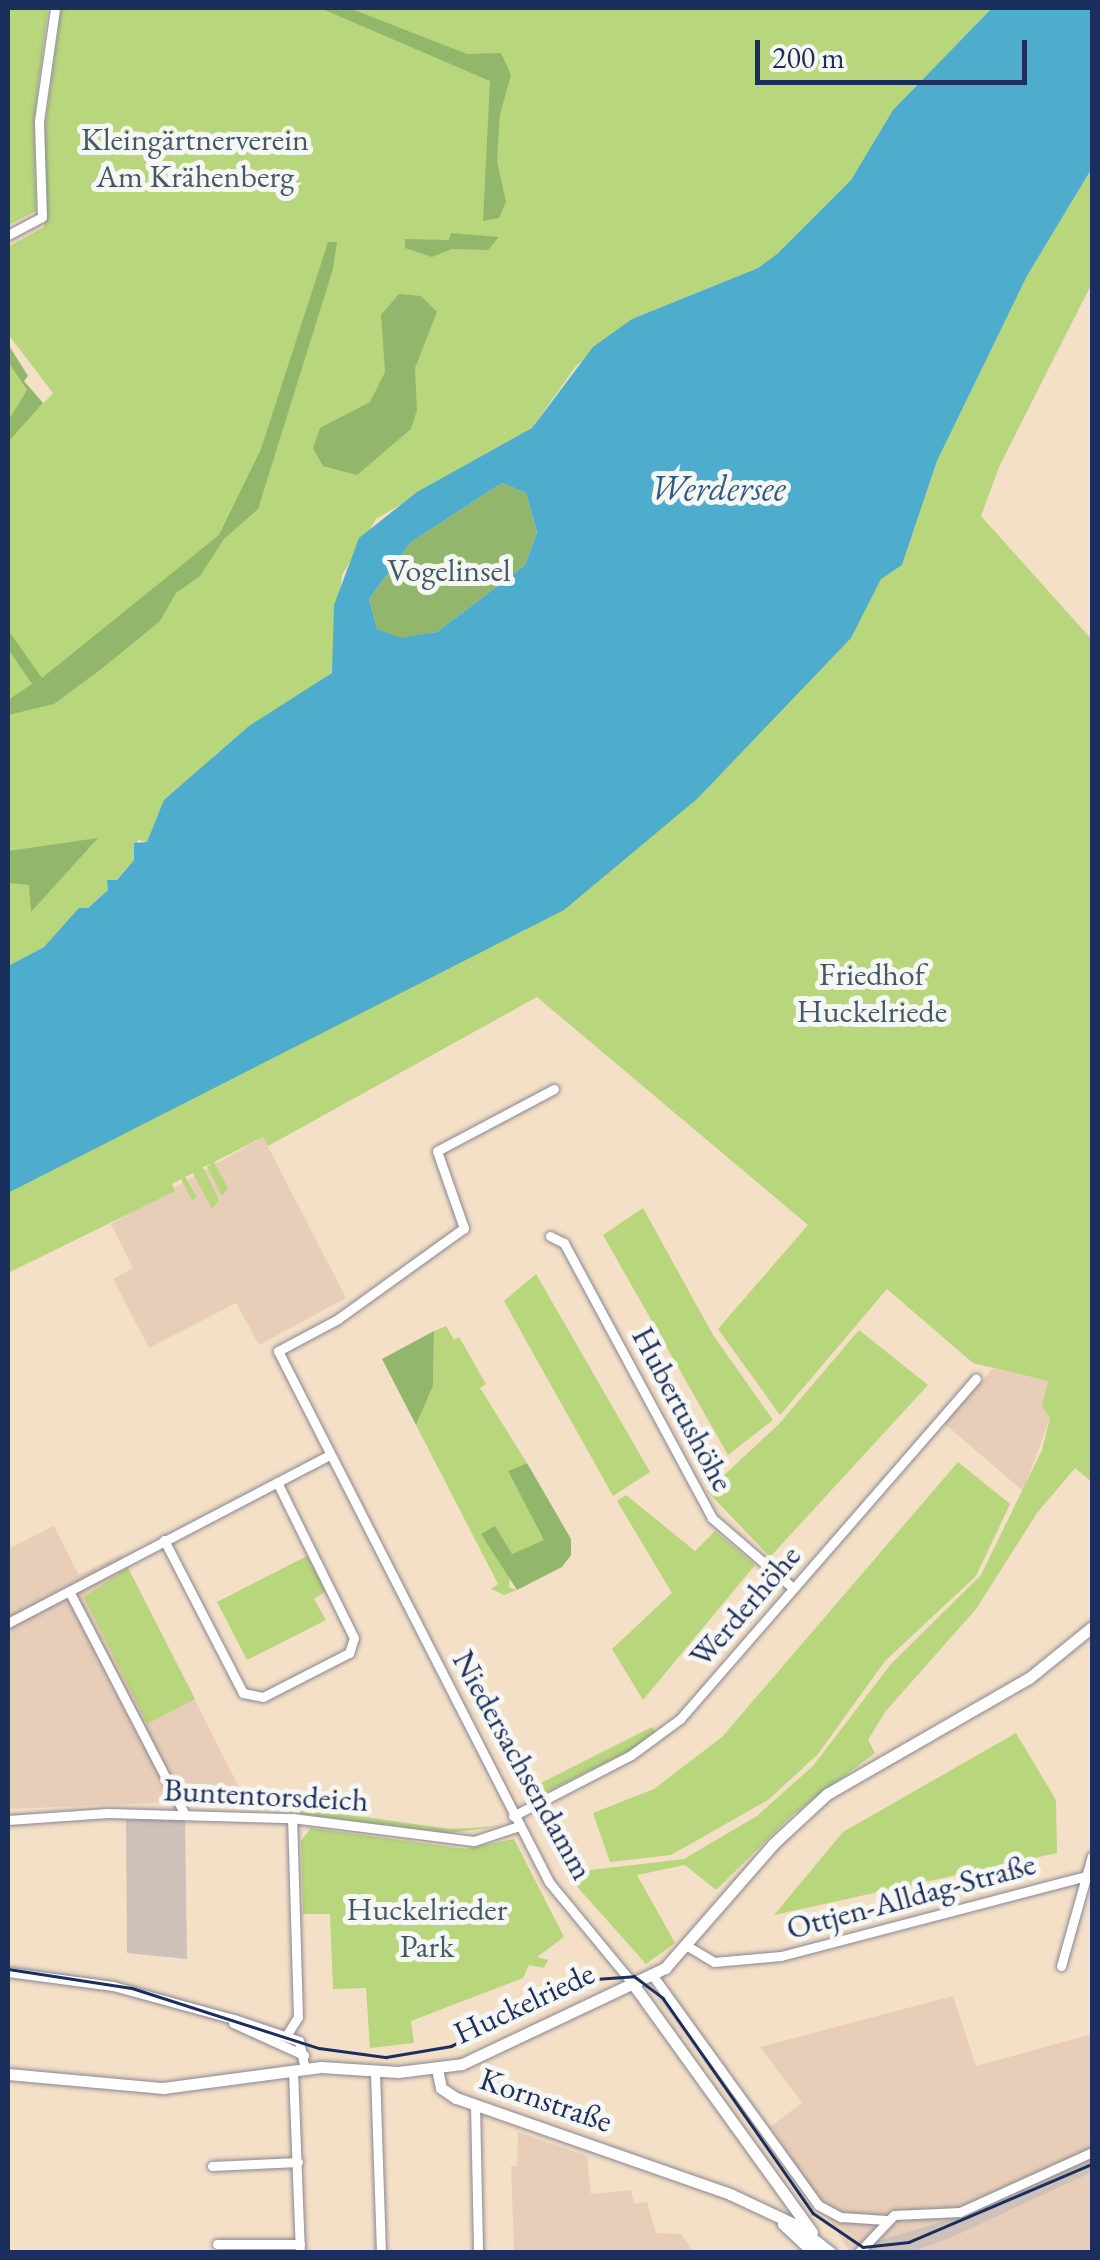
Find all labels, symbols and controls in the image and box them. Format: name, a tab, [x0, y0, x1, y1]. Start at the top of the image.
scale bar	[760, 20, 1032, 82]
text: 200 m	[772, 38, 845, 77]
park label: Kleingärtnerverein Am Krähenberg	[81, 121, 309, 196]
water label: Werdersee	[650, 467, 786, 509]
park label: Vogelinsel	[387, 551, 511, 589]
park label: Friedhof Huckelriede	[797, 956, 947, 1031]
street label: Hubertushöhe	[624, 1320, 742, 1498]
street label: Werderhöhe	[681, 1537, 809, 1675]
street label: Niedersachsendamm	[444, 1644, 602, 1886]
street label: Buntentorsdeich	[163, 1770, 369, 1820]
street label: Ottjen-Alldag-Straße	[782, 1844, 1040, 1948]
park label: Huckelrieder Park	[346, 1891, 508, 1966]
street label: Huckelriede	[448, 1954, 600, 2052]
street label: Kornstraße	[475, 2059, 617, 2141]

